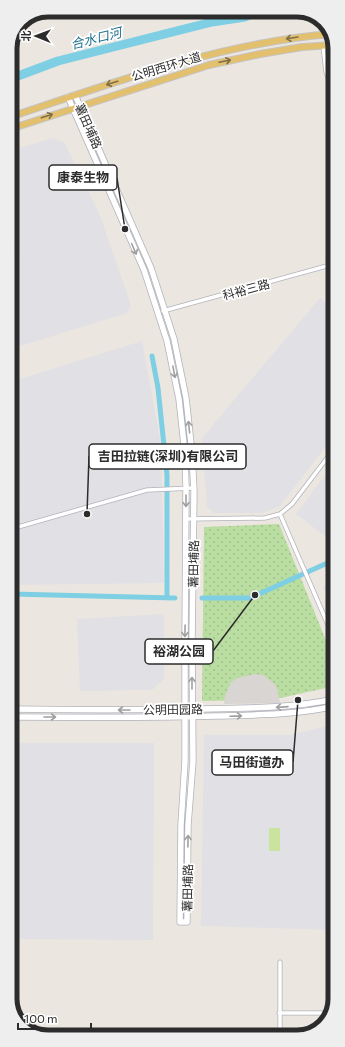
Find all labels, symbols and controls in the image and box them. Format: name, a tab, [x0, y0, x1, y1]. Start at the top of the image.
north arrow	[16, 16, 56, 56]
water label: 合水口河	[69, 23, 126, 52]
text: 北	[19, 30, 32, 41]
one-way arrow	[286, 34, 299, 42]
street label: 公明西环大道	[130, 49, 202, 83]
one-way arrow	[218, 57, 231, 65]
one-way arrow	[106, 80, 119, 87]
street label: 薯田埔路	[73, 101, 105, 151]
one-way arrow	[41, 112, 53, 120]
callout: 康泰生物	[49, 165, 117, 190]
text: 康泰生物	[57, 169, 109, 185]
one-way arrow	[131, 242, 139, 254]
street label: 科裕三路	[221, 276, 271, 302]
one-way arrow	[170, 365, 178, 378]
one-way arrow	[186, 421, 193, 434]
callout: 吉田拉链(深圳)有限公司	[89, 444, 246, 469]
text: 吉田拉链(深圳)有限公司	[98, 448, 238, 464]
one-way arrow	[182, 494, 190, 507]
street label: 薯田埔路	[186, 540, 200, 588]
one-way arrow	[181, 624, 189, 637]
callout: 裕湖公园	[145, 639, 213, 664]
text: 裕湖公园	[153, 643, 205, 659]
one-way arrow	[188, 677, 196, 690]
street label: 公明田园路	[143, 701, 203, 717]
one-way arrow	[276, 703, 289, 710]
one-way arrow	[118, 706, 131, 714]
one-way arrow	[229, 712, 242, 720]
one-way arrow	[43, 713, 56, 721]
callout: 马田街道办	[212, 750, 293, 775]
text: 马田街道办	[219, 754, 285, 770]
one-way arrow	[184, 835, 192, 848]
street label: 薯田埔路	[180, 864, 194, 912]
scale bar	[18, 1005, 91, 1031]
text: 100 m	[24, 1011, 58, 1025]

